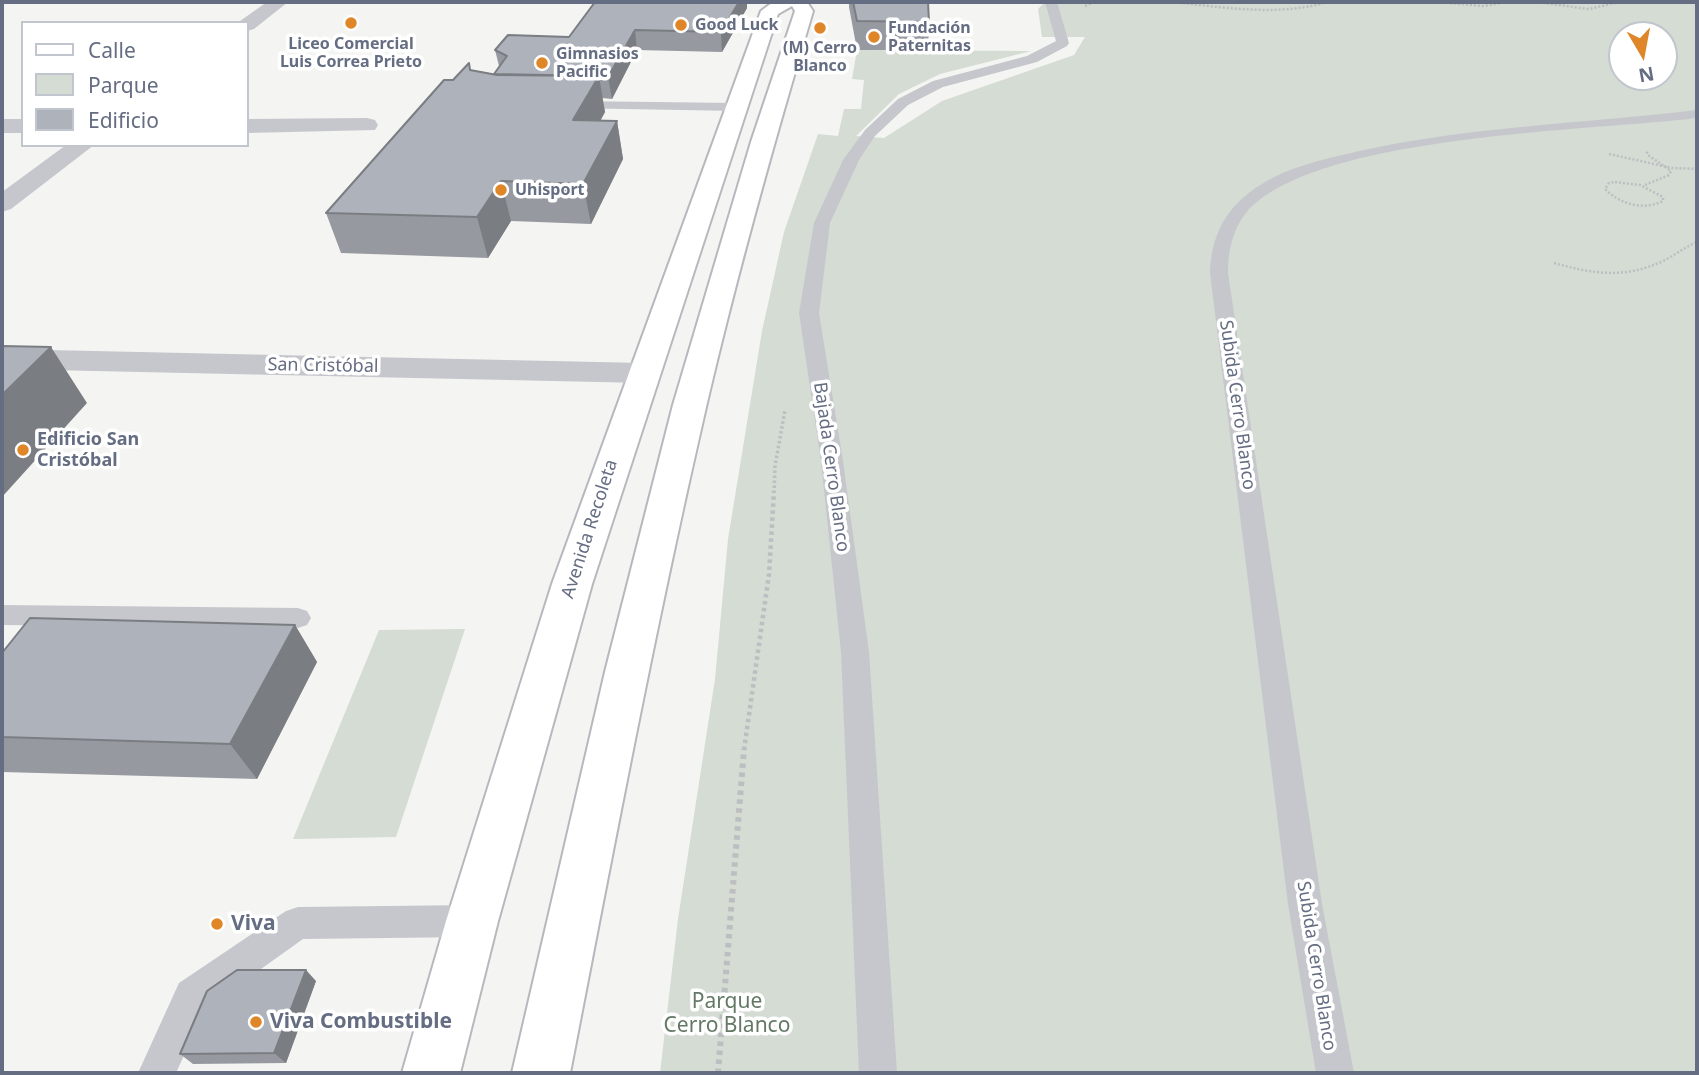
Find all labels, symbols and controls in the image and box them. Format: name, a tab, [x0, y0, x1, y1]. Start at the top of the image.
marker: Liceo Comercial Luis Correa Prieto	[343, 15, 359, 31]
place label: Good Luck	[695, 15, 778, 35]
marker: Good Luck	[673, 17, 689, 33]
place label: Fundación Paternitas	[888, 18, 971, 56]
marker: (M) Cerro Blanco	[812, 20, 828, 36]
legend	[21, 21, 248, 147]
north arrow	[1608, 21, 1678, 91]
marker: Fundación Paternitas	[866, 29, 882, 45]
place label: Liceo Comercial Luis Correa Prieto	[280, 34, 422, 72]
text: Calle	[88, 36, 136, 64]
place label: (M) Cerro Blanco	[783, 38, 857, 76]
place label: Gimnasios Pacific	[556, 44, 639, 82]
marker: Gimnasios Pacific	[534, 55, 550, 71]
text: N	[1636, 61, 1656, 89]
text: Parque	[88, 71, 158, 99]
text: Edificio	[88, 106, 159, 134]
place label: Uhisport	[515, 180, 585, 200]
marker: Uhisport	[493, 182, 509, 198]
street label: Subida Cerro Blanco	[1214, 319, 1260, 491]
street label: San Cristóbal	[267, 354, 379, 378]
street label: Bajada Cerro Blanco	[808, 381, 854, 553]
place label: Edificio San Cristóbal	[37, 429, 139, 472]
marker: Edificio San Cristóbal	[15, 442, 31, 458]
street label: Avenida Recoleta	[557, 457, 623, 601]
street label: Subida Cerro Blanco	[1292, 880, 1340, 1052]
place label: Viva	[231, 911, 275, 937]
marker: Viva	[209, 916, 225, 932]
park label: Parque Cerro Blanco	[664, 989, 790, 1039]
place label: Viva Combustible	[270, 1009, 452, 1035]
marker: Viva Combustible	[248, 1014, 264, 1030]

